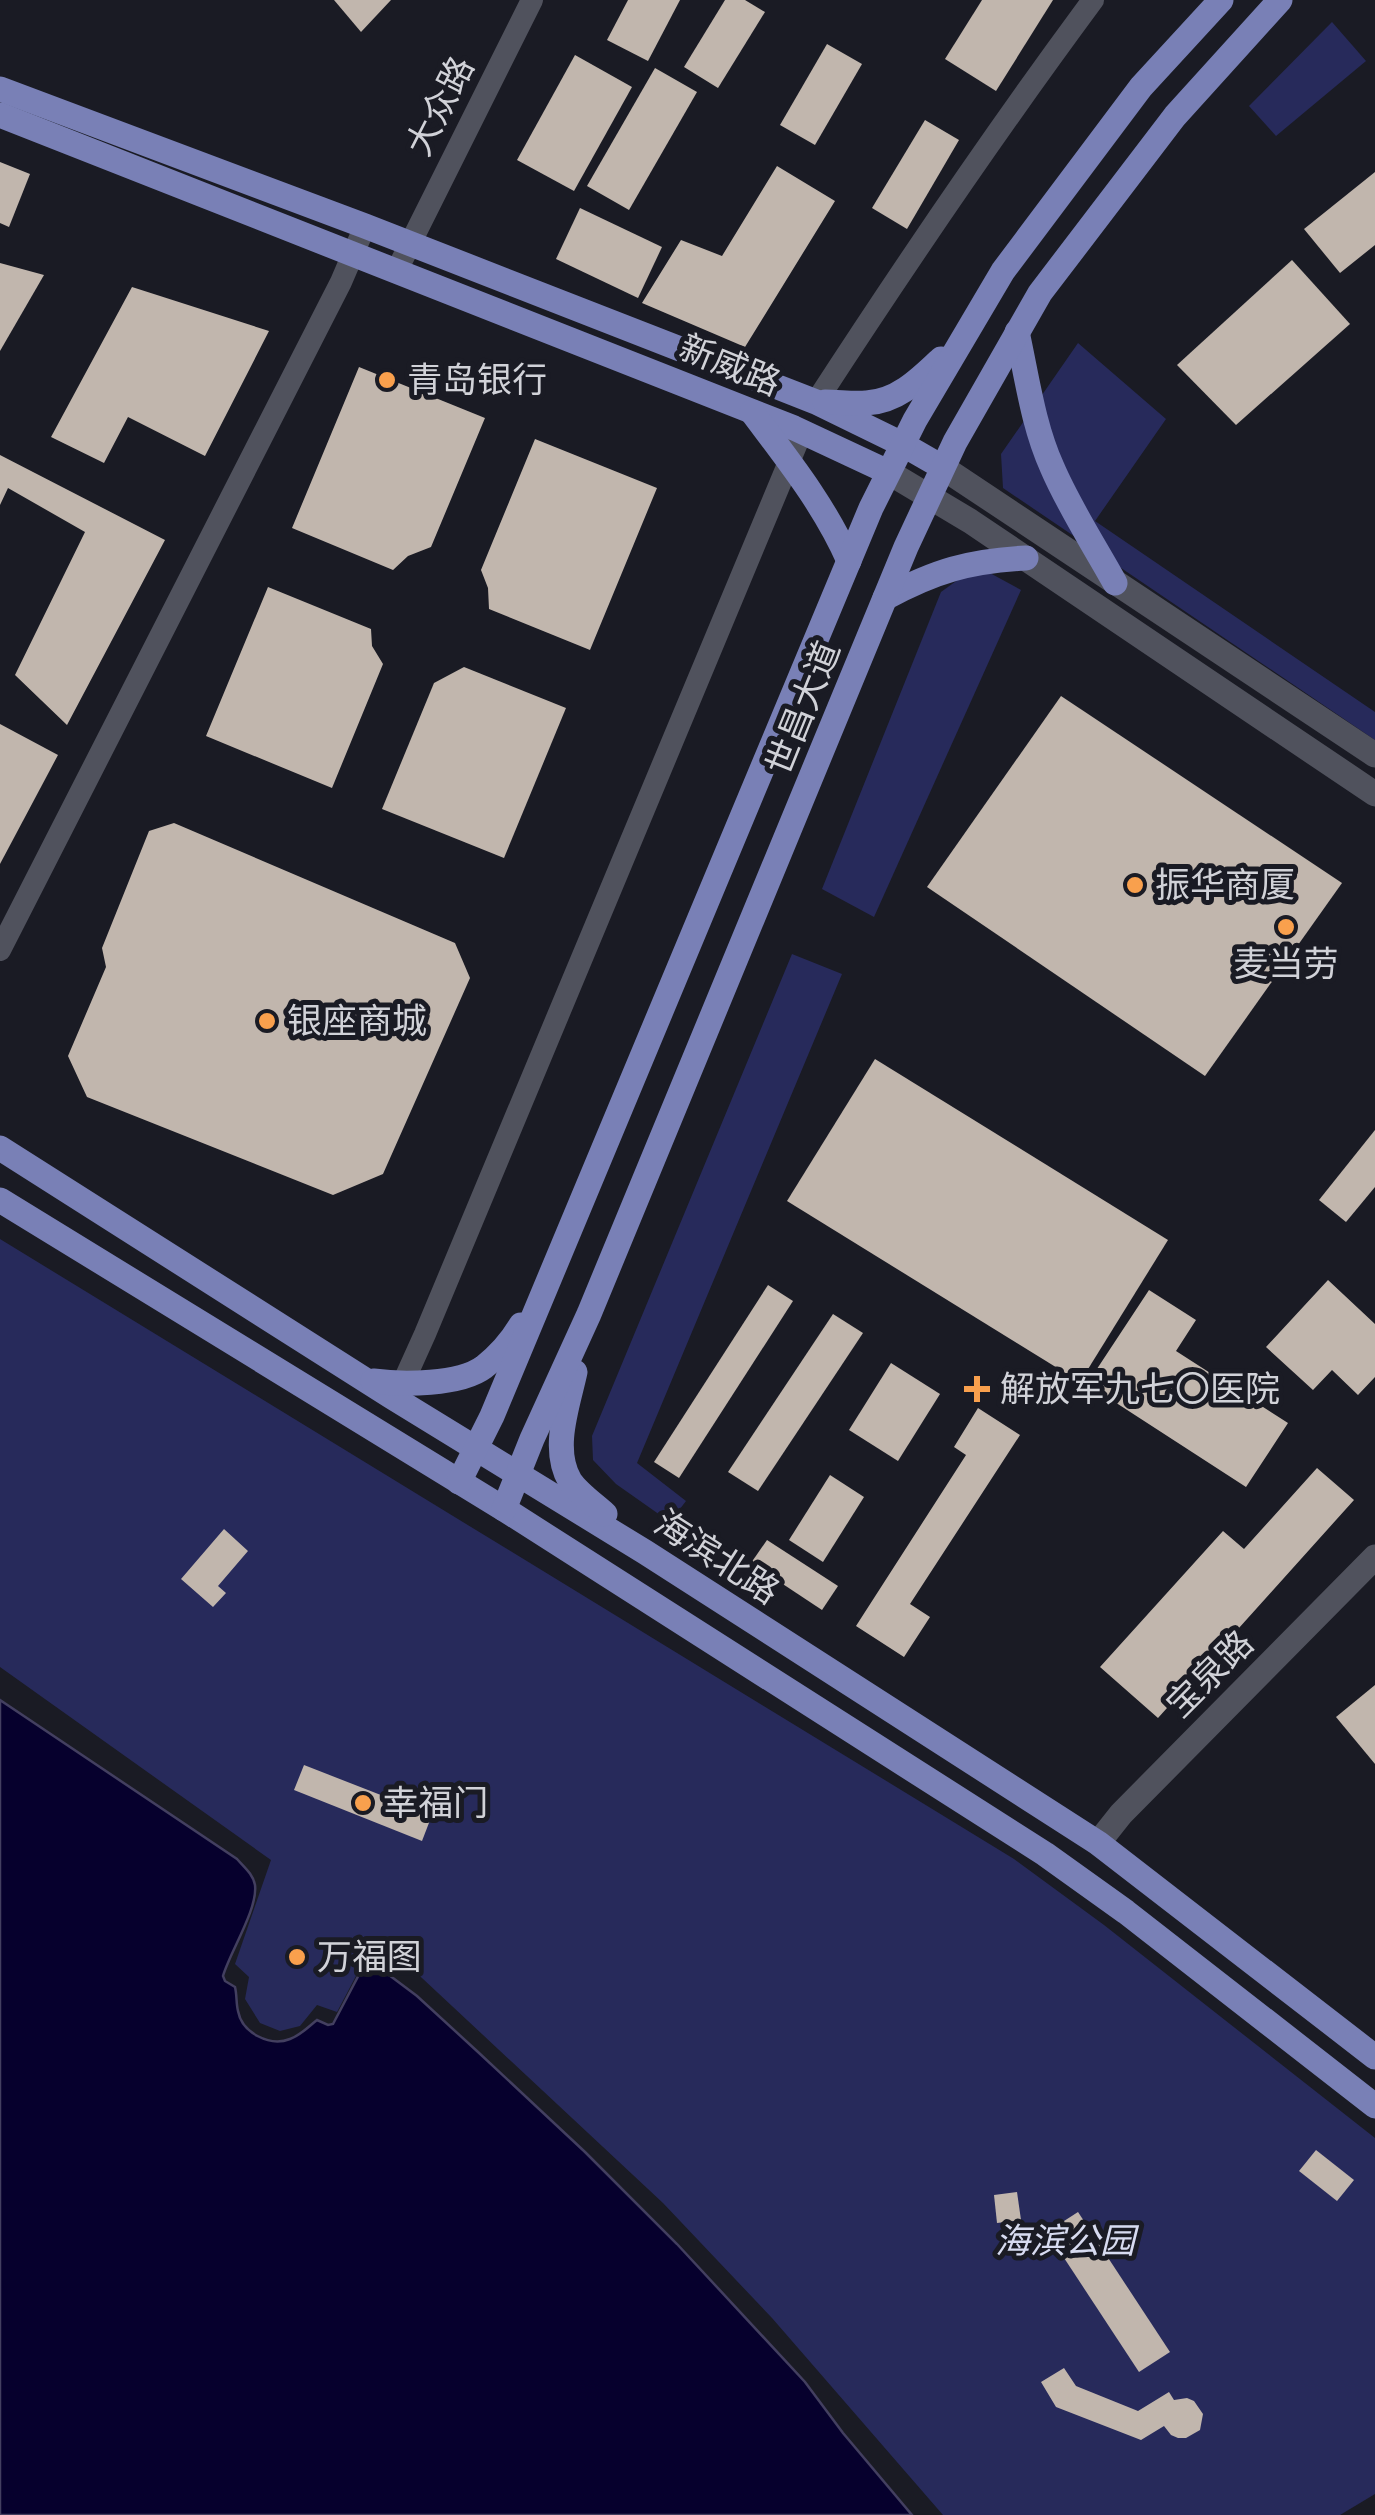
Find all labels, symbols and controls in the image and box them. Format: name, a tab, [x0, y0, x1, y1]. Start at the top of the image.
street label: 大众路	[397, 50, 483, 162]
street label: 新威路	[673, 326, 787, 404]
place label: 青岛银行	[407, 359, 547, 401]
marker: 青岛银行	[376, 369, 398, 391]
street label: 世昌大道	[757, 635, 849, 781]
place label: 振华商厦	[1155, 864, 1295, 906]
marker: 振华商厦	[1124, 874, 1146, 896]
marker: 麦当劳	[1275, 916, 1297, 938]
place label: 麦当劳	[1233, 943, 1339, 985]
place label: 银座商城	[287, 1000, 427, 1042]
marker: 银座商城	[256, 1010, 278, 1032]
place label: 解放军九七〇医院	[1000, 1368, 1280, 1410]
marker: 解放军九七〇医院	[964, 1376, 990, 1402]
street label: 海滨北路	[647, 1501, 787, 1613]
street label: 宝泉路	[1158, 1622, 1262, 1726]
place label: 幸福门	[383, 1782, 488, 1824]
marker: 幸福门	[352, 1792, 374, 1814]
place label: 万福图	[317, 1936, 422, 1978]
marker: 万福图	[286, 1946, 308, 1968]
park label: 海滨公园	[995, 2220, 1140, 2262]

